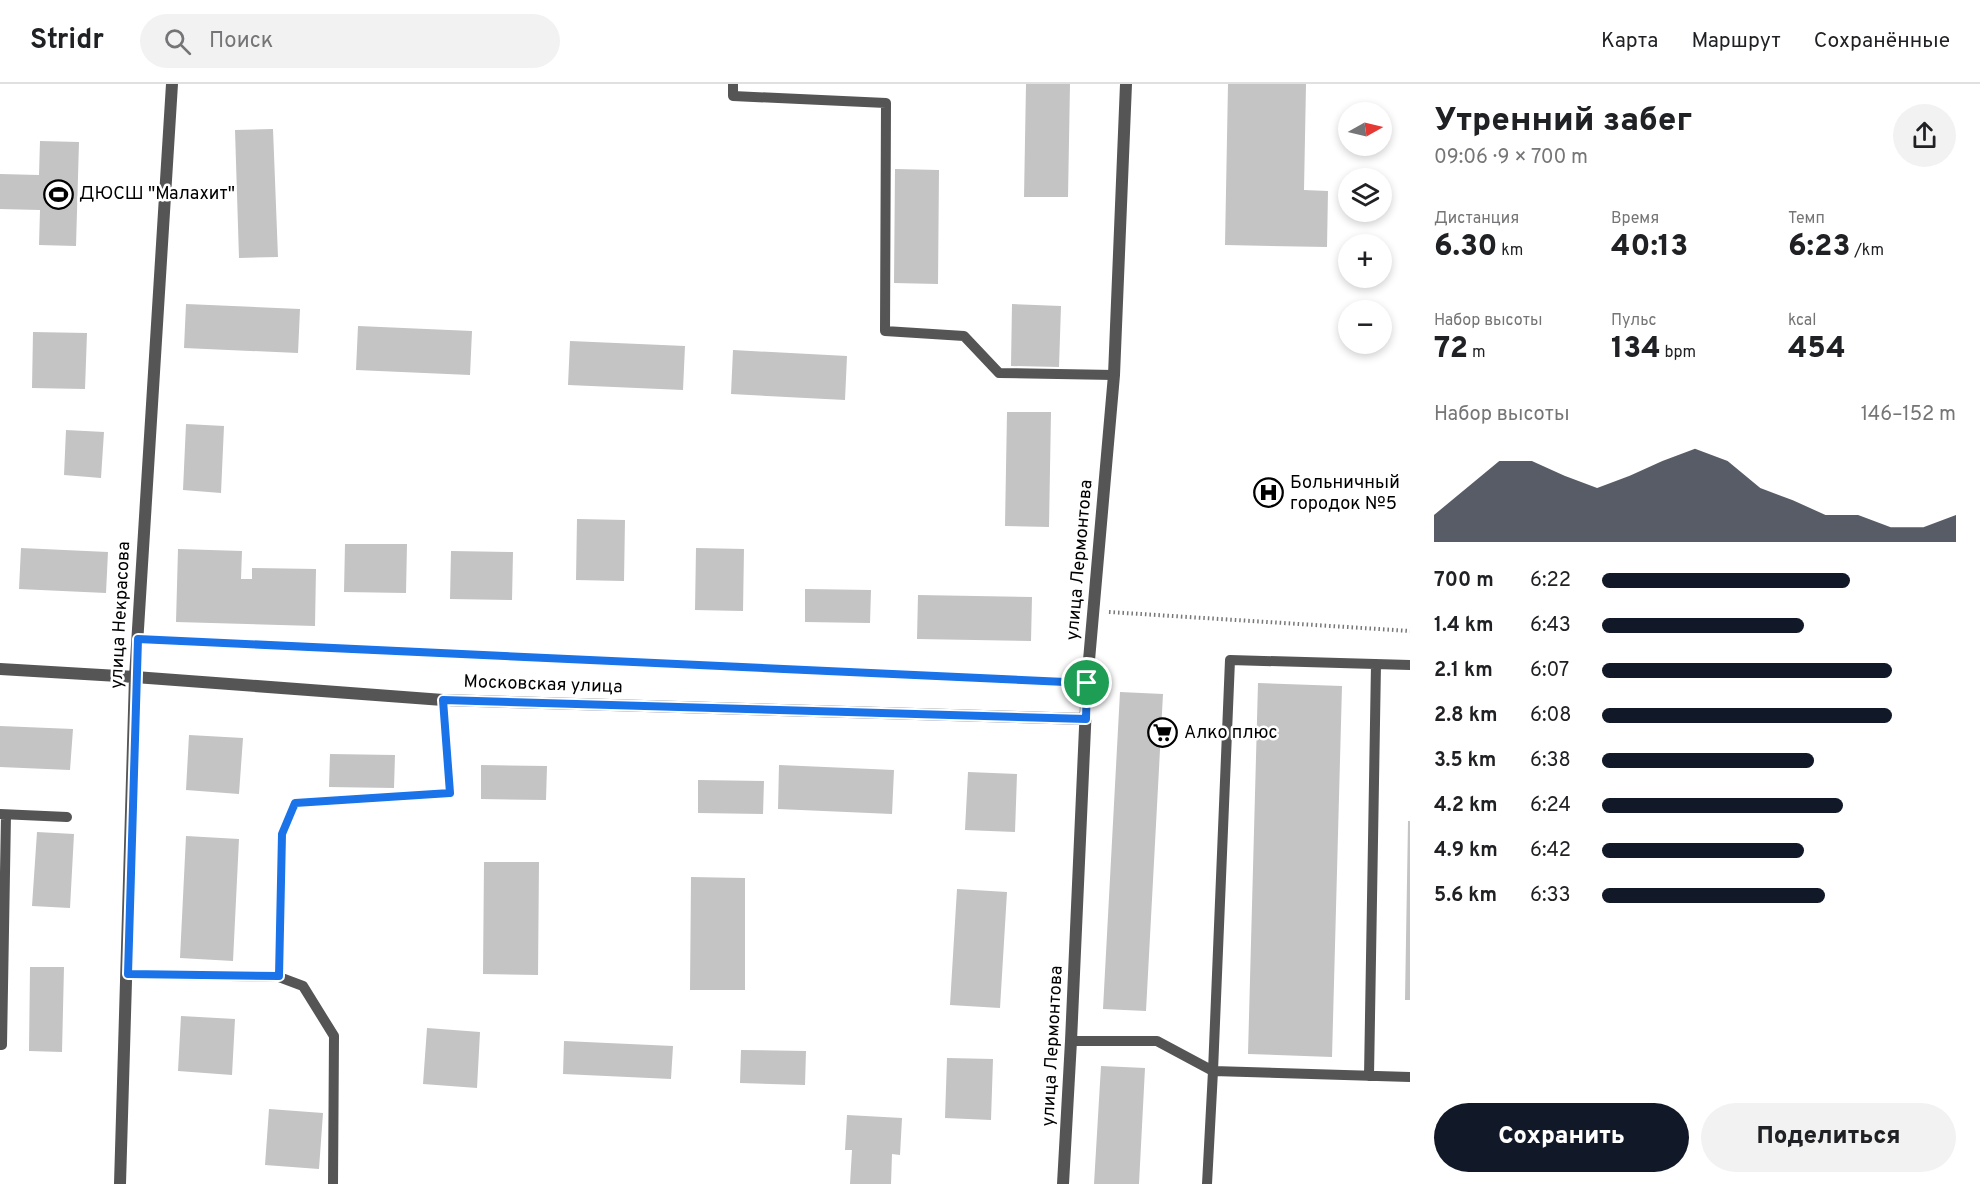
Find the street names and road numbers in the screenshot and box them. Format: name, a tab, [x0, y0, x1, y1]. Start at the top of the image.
street label: улица Лермонтова	[1062, 479, 1098, 641]
street label: улица Некрасова	[106, 541, 136, 689]
street label: Московская улица	[463, 671, 623, 699]
street label: улица Лермонтова	[1037, 965, 1069, 1127]

